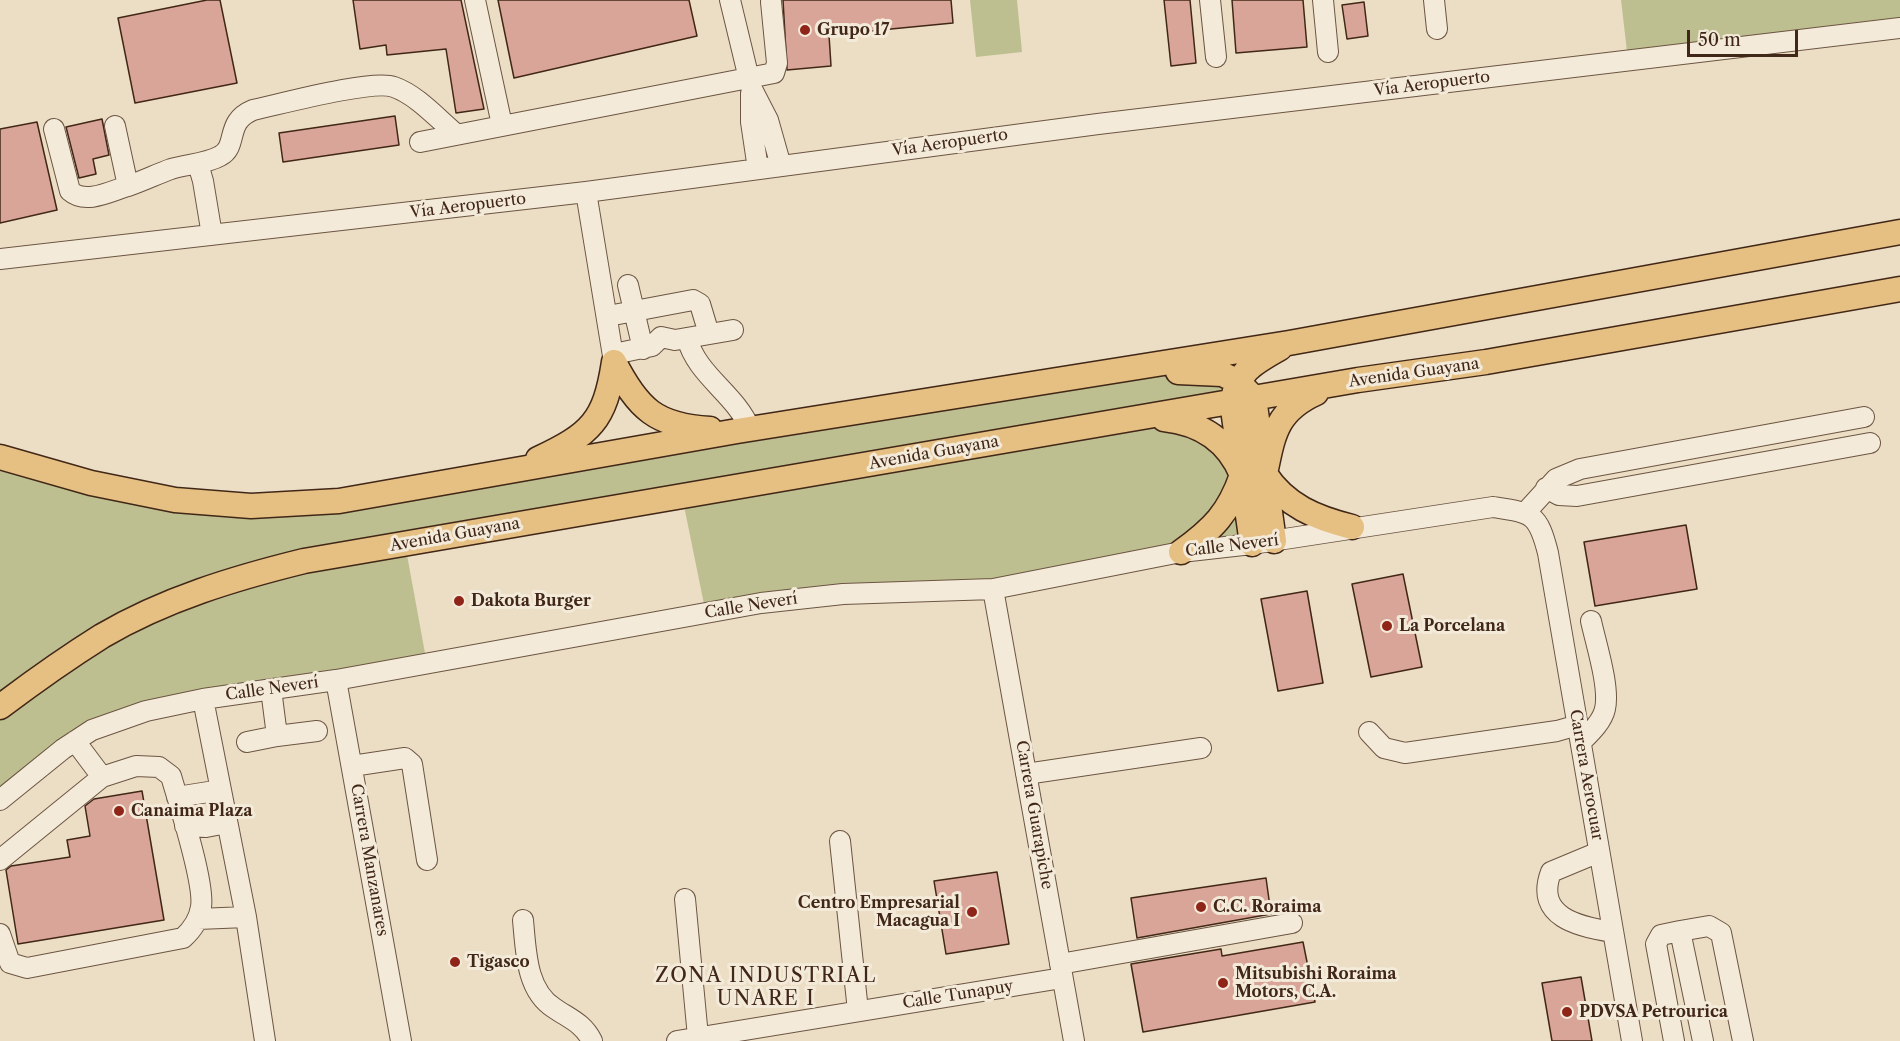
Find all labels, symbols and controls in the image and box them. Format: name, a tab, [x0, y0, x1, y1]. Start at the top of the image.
scale bar	[1690, 18, 1801, 56]
place label: Grupo 17	[817, 20, 889, 40]
marker: Grupo 17	[798, 23, 812, 37]
text: 50 m	[1698, 29, 1741, 51]
street label: Vía Aeropuerto	[1373, 67, 1491, 101]
street label: Vía Aeropuerto	[891, 125, 1009, 161]
street label: Vía Aeropuerto	[409, 189, 527, 223]
street label: Avenida Guayana	[1348, 354, 1480, 392]
street label: Avenida Guayana	[868, 432, 1000, 474]
street label: Avenida Guayana	[389, 514, 521, 556]
street label: Calle Neverí	[1184, 531, 1280, 561]
street label: Calle Neverí	[703, 589, 799, 623]
place label: Dakota Burger	[471, 591, 591, 611]
marker: Dakota Burger	[452, 594, 466, 608]
place label: La Porcelana	[1399, 616, 1505, 636]
marker: La Porcelana	[1380, 619, 1394, 633]
street label: Calle Neverí	[224, 673, 320, 705]
street label: Carrera Aerocuar	[1565, 708, 1607, 842]
street label: Carrera Guarapiche	[1011, 739, 1057, 891]
street label: Carrera Manzanares	[346, 782, 392, 938]
place label: Canaima Plaza	[131, 801, 252, 821]
marker: Canaima Plaza	[112, 804, 126, 818]
place label: Centro Empresarial Macagua I	[798, 893, 960, 931]
place label: C.C. Roraima	[1213, 897, 1322, 917]
marker: C.C. Roraima	[1194, 900, 1208, 914]
marker: Centro Empresarial Macagua I	[965, 905, 979, 919]
place label: Tigasco	[467, 952, 530, 972]
marker: Tigasco	[448, 955, 462, 969]
district label: ZONA INDUSTRIAL UNARE I	[655, 964, 877, 1011]
place label: Mitsubishi Roraima Motors, C.A.	[1235, 964, 1397, 1002]
marker: Mitsubishi Roraima Motors, C.A.	[1216, 976, 1230, 990]
street label: Calle Tunapuy	[901, 977, 1015, 1013]
place label: PDVSA Petrourica	[1579, 1002, 1728, 1022]
marker: PDVSA Petrourica	[1560, 1005, 1574, 1019]

